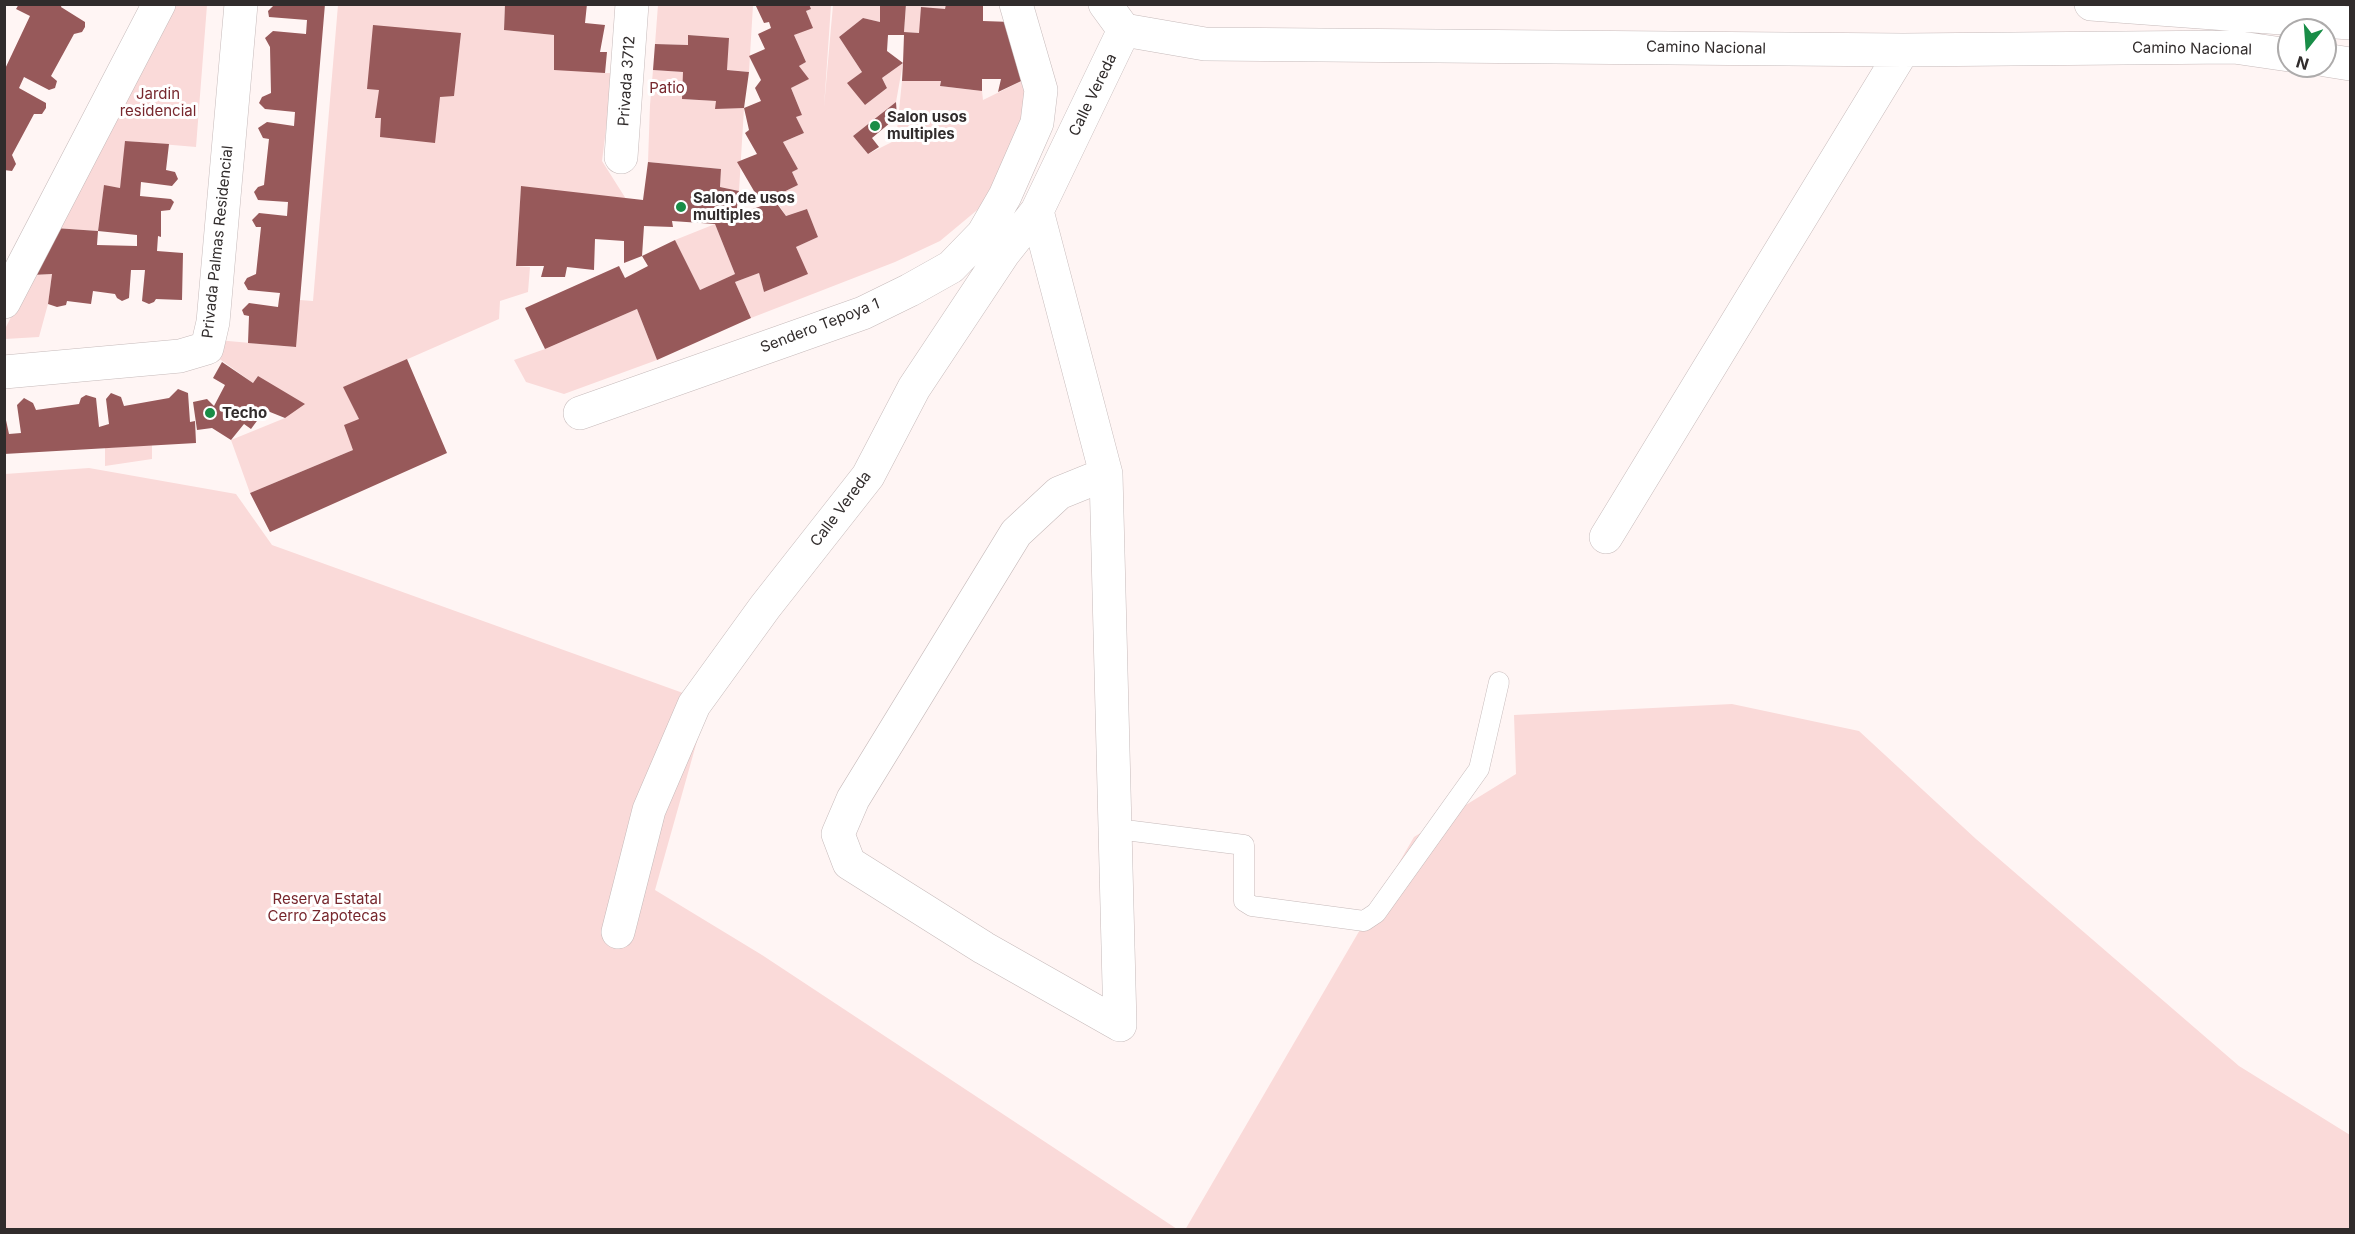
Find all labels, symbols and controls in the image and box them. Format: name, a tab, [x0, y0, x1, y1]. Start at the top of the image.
north arrow	[2277, 18, 2337, 78]
street label: Privada 3712	[615, 35, 639, 127]
street label: Camino Nacional	[1646, 38, 1766, 58]
street label: Camino Nacional	[2132, 39, 2252, 59]
street label: Calle Vereda	[1065, 51, 1121, 139]
text: N	[2294, 52, 2311, 75]
park label: Patio	[649, 79, 685, 97]
park label: Jardin residencial	[120, 85, 196, 120]
place label: Salon usos multiples	[887, 108, 967, 143]
marker: Salon usos multiples	[868, 119, 882, 133]
street label: Privada Palmas Residencial	[199, 145, 237, 339]
place label: Salon de usos multiples	[693, 189, 795, 224]
marker: Salon de usos multiples	[674, 200, 688, 214]
street label: Sendero Tepoya 1	[758, 295, 882, 357]
place label: Techo	[222, 404, 267, 422]
marker: Techo	[203, 406, 217, 420]
street label: Calle Vereda	[807, 468, 875, 550]
park label: Reserva Estatal Cerro Zapotecas	[268, 890, 386, 925]

